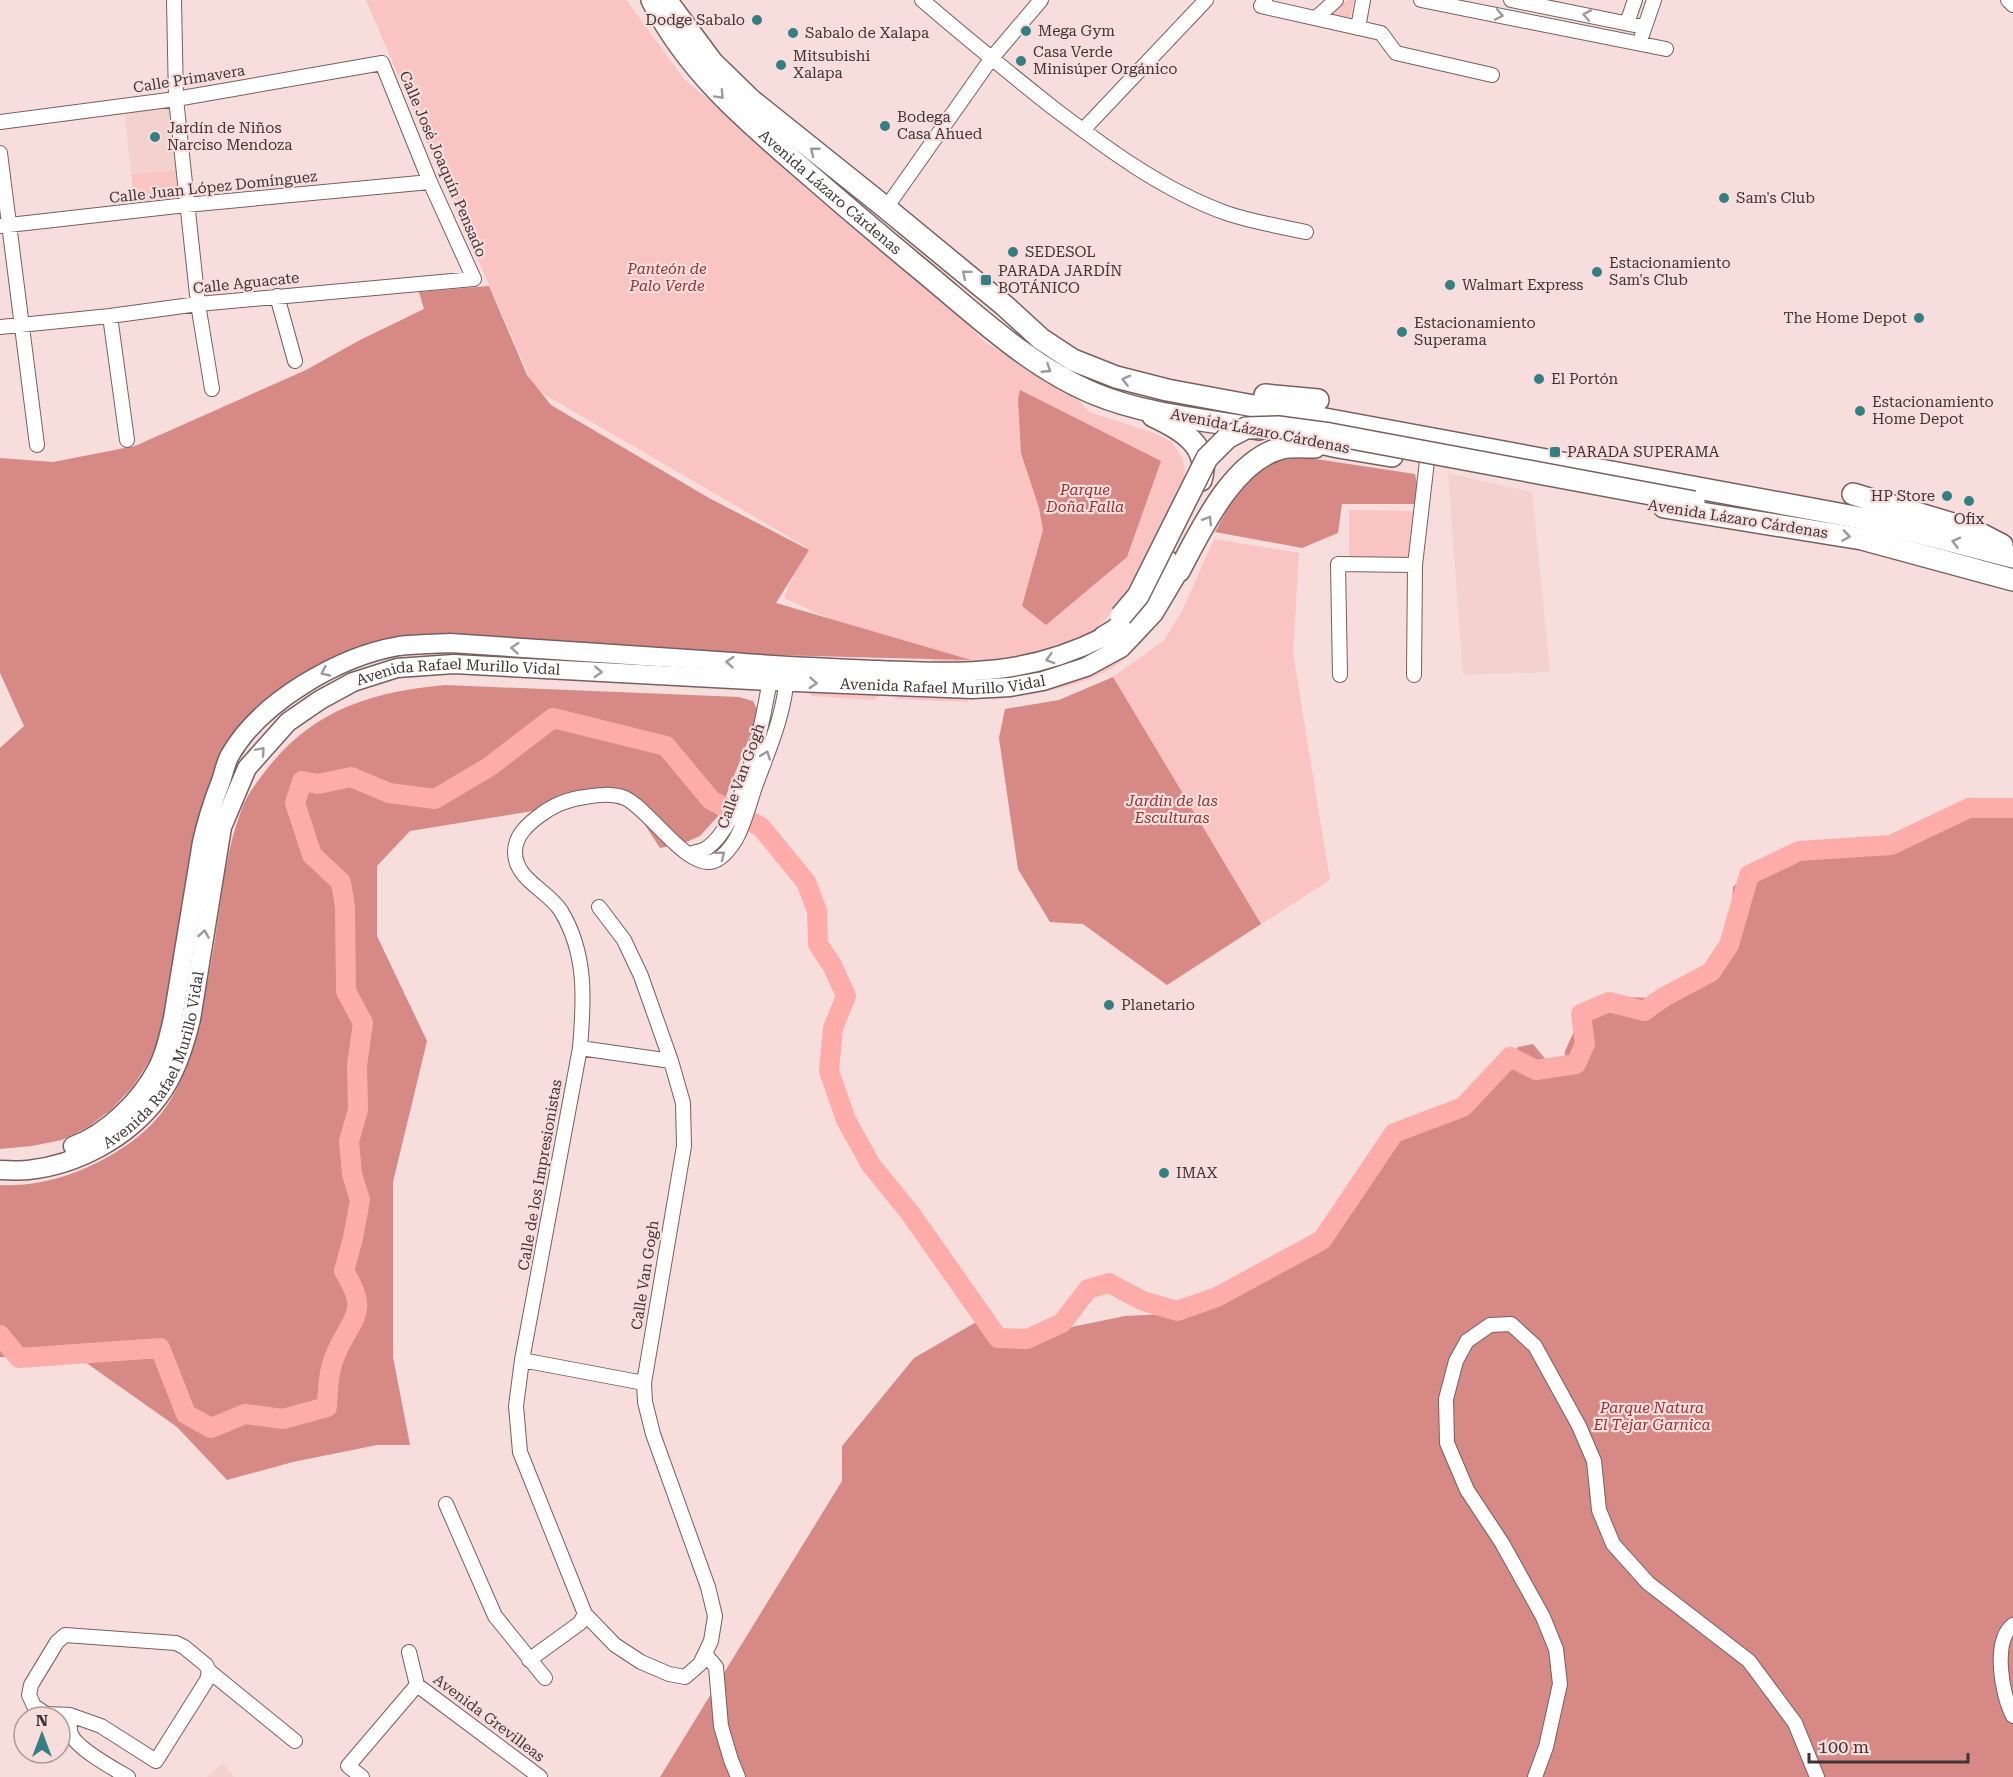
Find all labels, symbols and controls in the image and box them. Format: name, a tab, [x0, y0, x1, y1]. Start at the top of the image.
one-way arrow	[1494, 8, 1504, 21]
one-way arrow	[1582, 9, 1592, 22]
place label: Dodge Sabalo	[645, 11, 745, 29]
marker: Dodge Sabalo	[750, 13, 764, 27]
place label: Mega Gym	[1038, 22, 1115, 40]
place label: Sabalo de Xalapa	[805, 24, 929, 42]
marker: Mega Gym	[1019, 24, 1033, 38]
marker: Sabalo de Xalapa	[786, 26, 800, 40]
place label: Casa Verde Minisúper Orgánico	[1033, 43, 1177, 78]
place label: Mitsubishi Xalapa	[793, 47, 870, 82]
marker: Casa Verde Minisúper Orgánico	[1014, 54, 1028, 68]
marker: Mitsubishi Xalapa	[774, 58, 788, 72]
street label: Calle Primavera	[132, 61, 246, 97]
street label: Calle José Joaquín Pensado	[396, 68, 490, 260]
one-way arrow	[713, 88, 724, 98]
place label: Bodega Casa Ahued	[897, 108, 983, 143]
place label: Jardín de Niños Narciso Mendoza	[167, 119, 292, 154]
marker: Bodega Casa Ahued	[878, 119, 892, 133]
street label: Avenida Lázaro Cárdenas	[755, 126, 905, 258]
marker: Jardín de Niños Narciso Mendoza	[148, 130, 162, 144]
one-way arrow	[810, 147, 821, 158]
street label: Calle Juan López Domínguez	[108, 167, 318, 207]
place label: Sam's Club	[1736, 189, 1815, 207]
marker: Sam's Club	[1717, 191, 1731, 205]
place label: SEDESOL	[1025, 243, 1096, 261]
marker: SEDESOL	[1006, 245, 1020, 259]
place label: Estacionamiento Sam's Club	[1609, 254, 1731, 289]
park label: Panteón de Palo Verde	[626, 260, 707, 295]
place label: PARADA JARDÍN BOTÁNICO	[998, 262, 1122, 297]
marker: Estacionamiento Sam's Club	[1590, 265, 1604, 279]
street label: Calle Aguacate	[192, 268, 300, 298]
one-way arrow	[962, 270, 973, 281]
marker: PARADA JARDÍN BOTÁNICO	[979, 273, 993, 287]
place label: Walmart Express	[1462, 276, 1583, 294]
marker: Walmart Express	[1443, 278, 1457, 292]
place label: The Home Depot	[1783, 309, 1907, 327]
marker: The Home Depot	[1912, 311, 1926, 325]
place label: Estacionamiento Superama	[1414, 314, 1536, 349]
marker: Estacionamiento Superama	[1395, 325, 1409, 339]
one-way arrow	[1040, 362, 1051, 373]
place label: El Portón	[1551, 370, 1619, 388]
marker: El Portón	[1532, 372, 1546, 386]
one-way arrow	[1121, 375, 1131, 388]
place label: Estacionamiento Home Depot	[1872, 393, 1994, 428]
marker: Estacionamiento Home Depot	[1853, 404, 1867, 418]
street label: Avenida Lázaro Cárdenas	[1169, 405, 1351, 457]
place label: PARADA SUPERAMA	[1567, 443, 1720, 461]
marker: PARADA SUPERAMA	[1548, 445, 1562, 459]
park label: Parque Doña Falla	[1045, 481, 1124, 516]
place label: HP Store	[1871, 487, 1935, 505]
marker: HP Store	[1940, 489, 1954, 503]
marker: Ofix	[1962, 494, 1976, 508]
street label: Avenida Lázaro Cárdenas	[1647, 496, 1829, 542]
place label: Ofix	[1954, 510, 1985, 528]
one-way arrow	[1200, 516, 1212, 526]
one-way arrow	[1841, 530, 1850, 542]
one-way arrow	[1952, 537, 1962, 549]
one-way arrow	[510, 641, 519, 654]
one-way arrow	[1045, 652, 1056, 664]
street label: Avenida Rafael Murillo Vidal	[354, 655, 561, 689]
one-way arrow	[726, 656, 735, 669]
one-way arrow	[320, 665, 331, 677]
one-way arrow	[593, 665, 602, 678]
street label: Avenida Rafael Murillo Vidal	[840, 672, 1047, 698]
one-way arrow	[809, 676, 818, 689]
street label: Calle Van Gogh	[714, 721, 768, 831]
one-way arrow	[254, 747, 265, 758]
one-way arrow	[759, 750, 772, 761]
park label: Jardín de las Esculturas	[1125, 792, 1218, 827]
one-way arrow	[714, 851, 725, 862]
one-way arrow	[198, 929, 210, 939]
street label: Avenida Rafael Murillo Vidal	[100, 970, 208, 1152]
place label: Planetario	[1121, 996, 1195, 1014]
marker: Planetario	[1102, 998, 1116, 1012]
street label: Calle de los Impresionistas	[514, 1078, 566, 1272]
place label: IMAX	[1176, 1164, 1218, 1182]
marker: IMAX	[1157, 1166, 1171, 1180]
street label: Calle Van Gogh	[627, 1219, 663, 1331]
park label: Parque Natura El Tejar Garnica	[1593, 1399, 1710, 1434]
street label: Avenida Grevilleas	[430, 1670, 548, 1766]
north arrow	[12, 1705, 72, 1765]
text: N	[36, 1711, 48, 1730]
scale bar	[1809, 1726, 1968, 1764]
text: 100 m	[1818, 1736, 1869, 1757]

